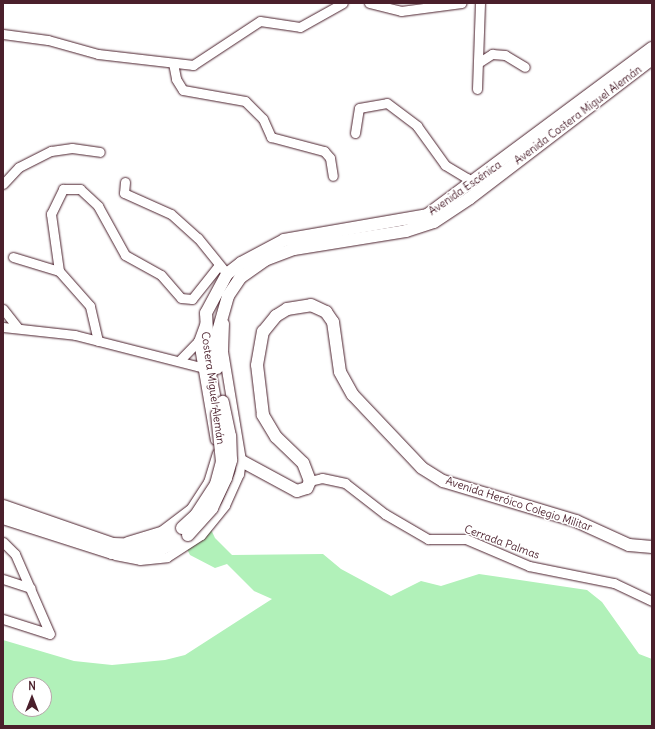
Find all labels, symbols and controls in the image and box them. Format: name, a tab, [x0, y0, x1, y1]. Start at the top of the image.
street label: Avenida Costera Miguel Alemán	[512, 63, 644, 167]
street label: Avenida Escénica	[426, 158, 504, 218]
street label: Costera Miguel Alemán	[199, 331, 227, 445]
street label: Avenida Heróico Colegio Militar	[444, 474, 594, 534]
street label: Cerrada Palmas	[462, 522, 542, 562]
north arrow	[12, 677, 52, 717]
text: N	[28, 679, 36, 693]

